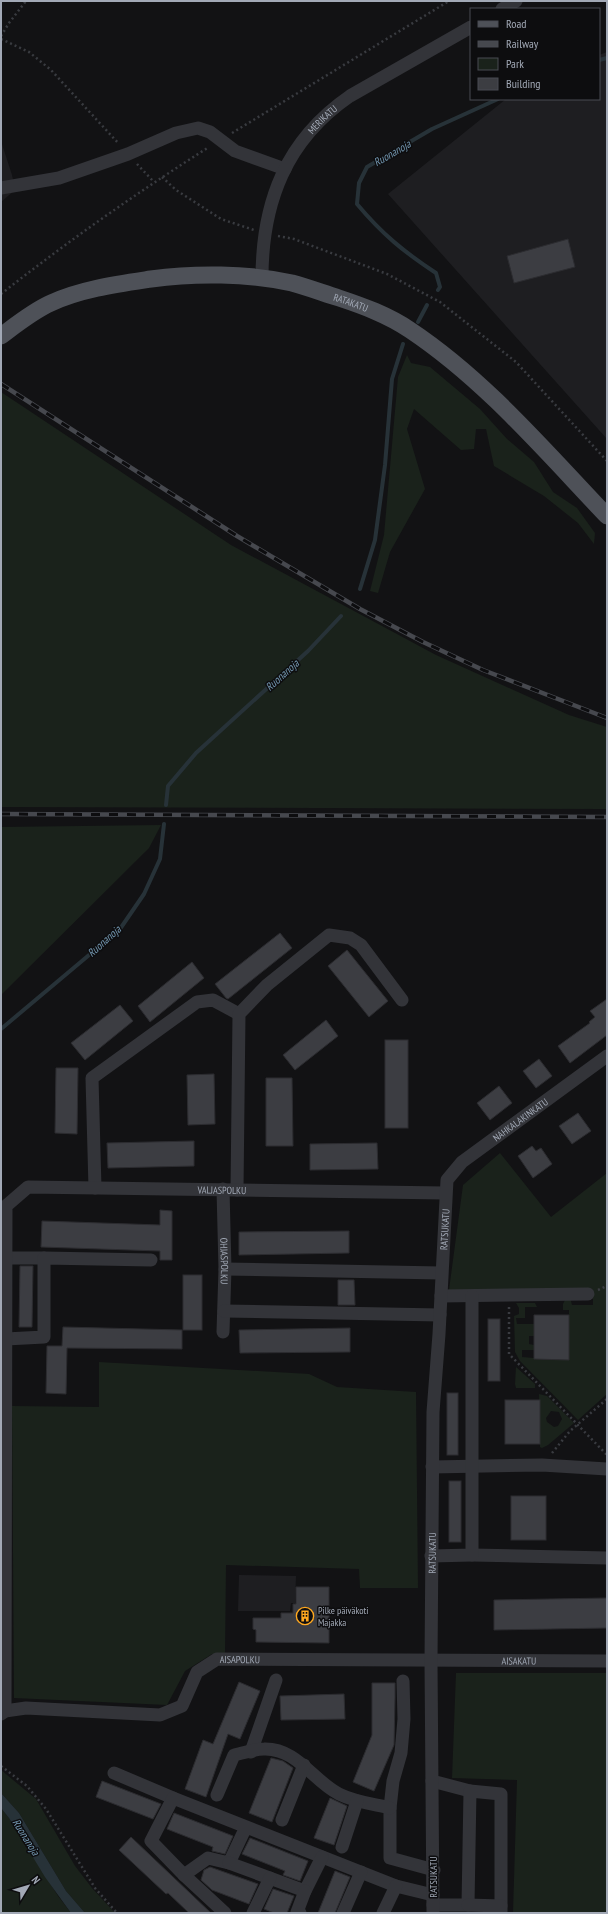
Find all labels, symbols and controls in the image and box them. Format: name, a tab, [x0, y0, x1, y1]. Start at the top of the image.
legend	[470, 8, 600, 100]
text: Road	[506, 16, 526, 31]
text: Railway	[506, 36, 539, 51]
text: Park	[506, 56, 524, 71]
text: Building	[506, 76, 541, 91]
street label: MERIKATU	[305, 102, 340, 137]
water label: Ruonanoja	[371, 137, 414, 169]
street label: RATAKATU	[332, 291, 370, 315]
water label: Ruonanoja	[262, 656, 302, 694]
water label: Ruonanoja	[84, 922, 124, 960]
street label: NAHKALAKINKATU	[490, 1095, 551, 1144]
street label: VALJASPOLKU	[196, 1183, 246, 1197]
street label: RATSUKATU	[437, 1208, 452, 1250]
street label: OHJASPOLKU	[217, 1238, 231, 1284]
street label: RATSUKATU	[426, 1532, 439, 1574]
place label: Pilke päiväkoti Majakka	[318, 1604, 368, 1629]
building icon: Pilke päiväkoti Majakka	[295, 1606, 315, 1626]
street label: AISAPOLKU	[220, 1653, 260, 1666]
street label: AISAKATU	[501, 1654, 536, 1668]
water label: Ruonanoja	[9, 1816, 43, 1858]
street label: RATSUKATU	[427, 1856, 440, 1898]
north arrow	[8, 1866, 48, 1906]
text: N	[29, 1873, 43, 1887]

